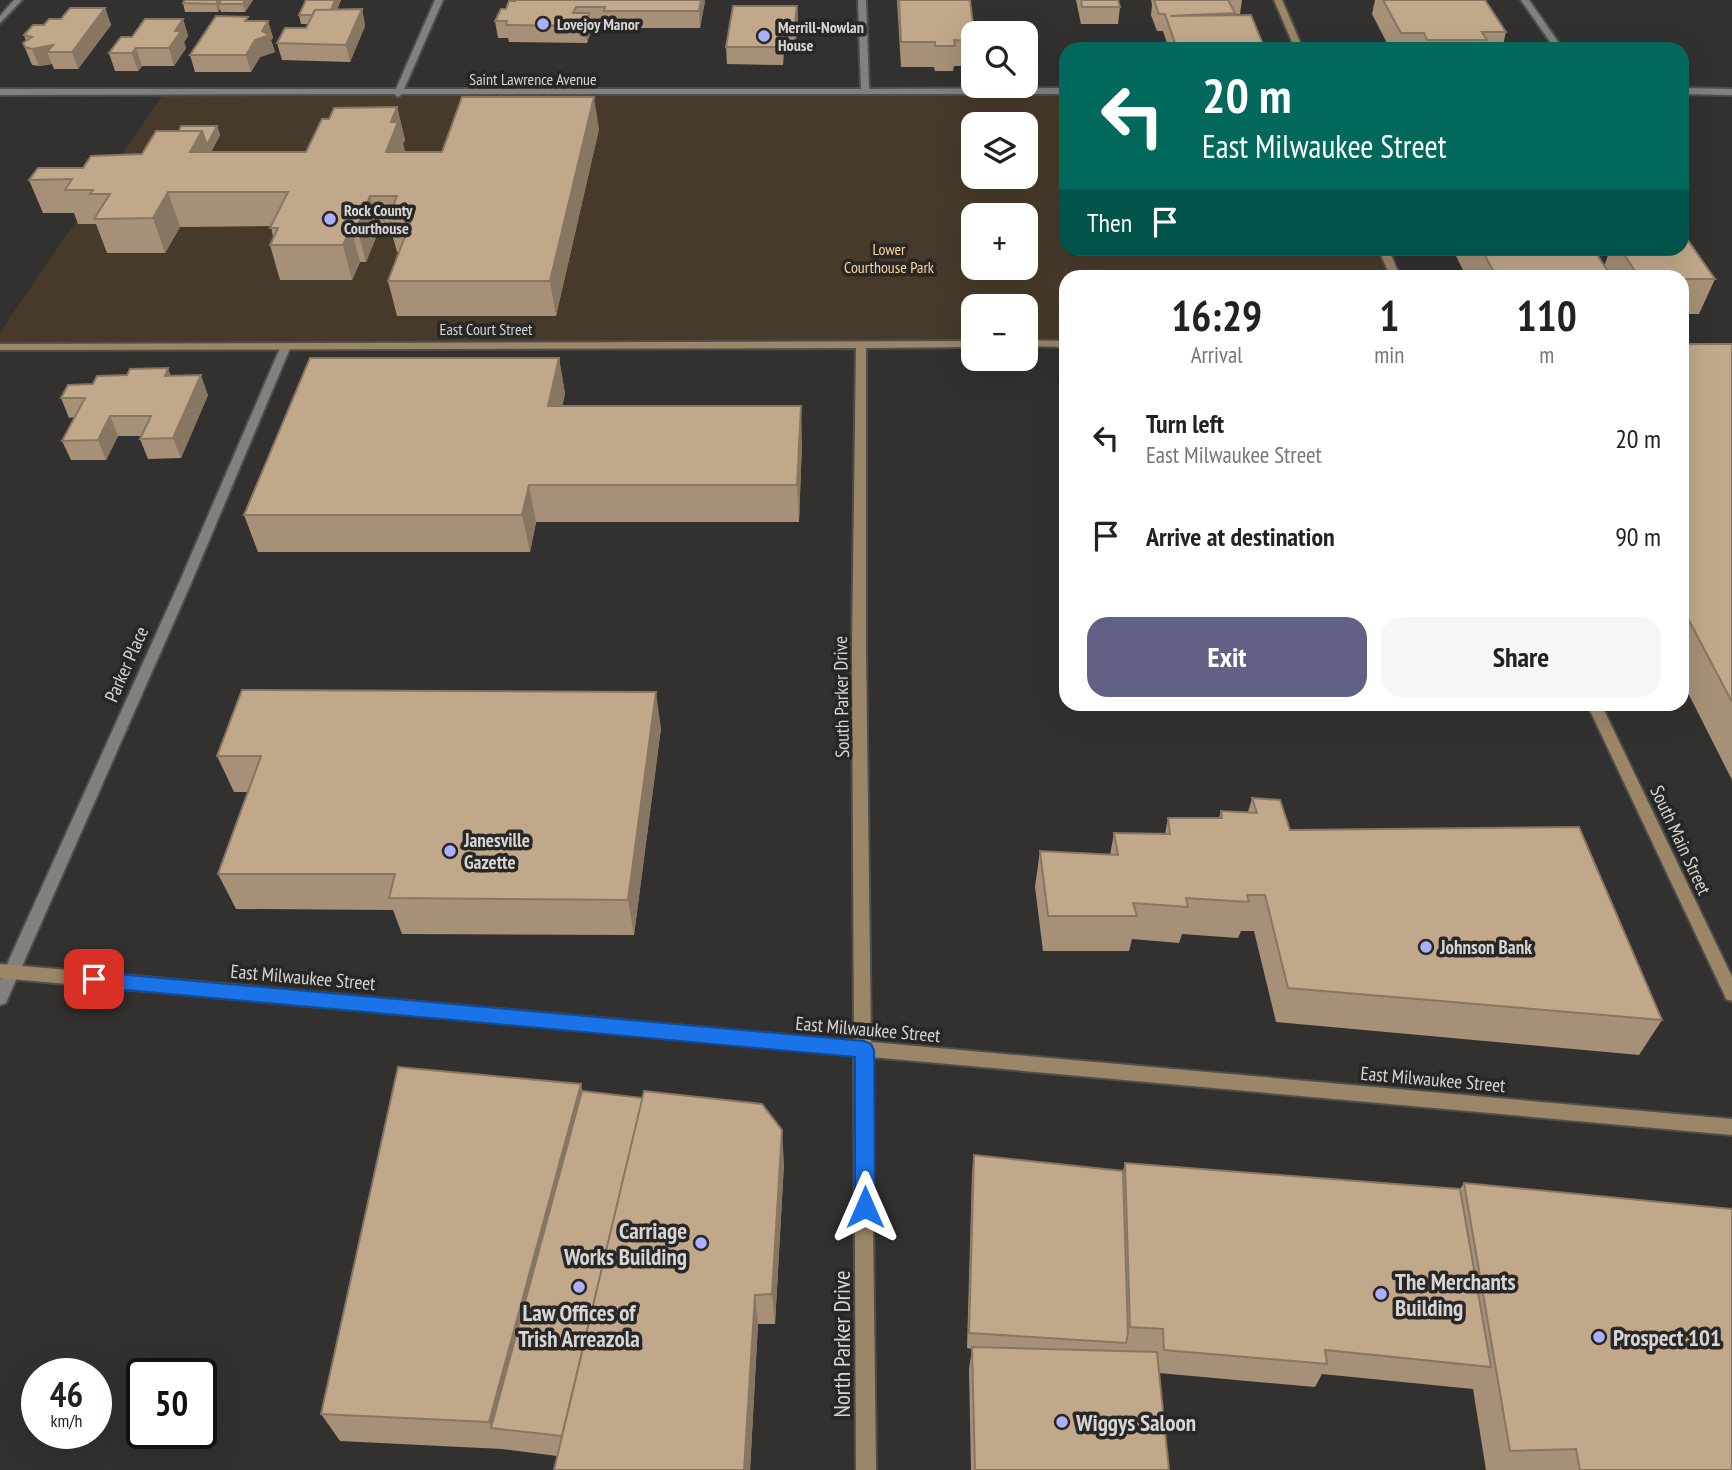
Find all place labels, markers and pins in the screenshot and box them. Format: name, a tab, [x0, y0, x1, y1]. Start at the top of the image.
place label: Lovejoy Manor	[557, 14, 640, 34]
marker: Lovejoy Manor	[535, 16, 551, 32]
place label: Merrill-Nowlan House	[778, 17, 864, 55]
marker: Merrill-Nowlan House	[756, 28, 772, 44]
place label: Rock County Courthouse	[344, 200, 413, 238]
marker: Rock County Courthouse	[322, 211, 338, 227]
place label: Janesville Gazette	[463, 828, 530, 874]
marker: Janesville Gazette	[442, 843, 458, 859]
place label: Johnson Bank	[1439, 935, 1532, 959]
marker: Johnson Bank	[1418, 939, 1434, 955]
pin	[64, 949, 124, 1009]
place label: Carriage Works Building	[563, 1216, 687, 1271]
marker: Carriage Works Building	[693, 1235, 709, 1251]
place label: The Merchants Building	[1395, 1267, 1516, 1322]
marker: Law Offices of Trish Arreazola	[571, 1279, 587, 1295]
marker: The Merchants Building	[1373, 1286, 1389, 1302]
place label: Law Offices of Trish Arreazola	[518, 1298, 640, 1353]
place label: Prospect 101	[1613, 1323, 1721, 1352]
marker: Prospect 101	[1591, 1329, 1607, 1345]
place label: Wiggys Saloon	[1075, 1408, 1196, 1437]
marker: Wiggys Saloon	[1054, 1414, 1070, 1430]

